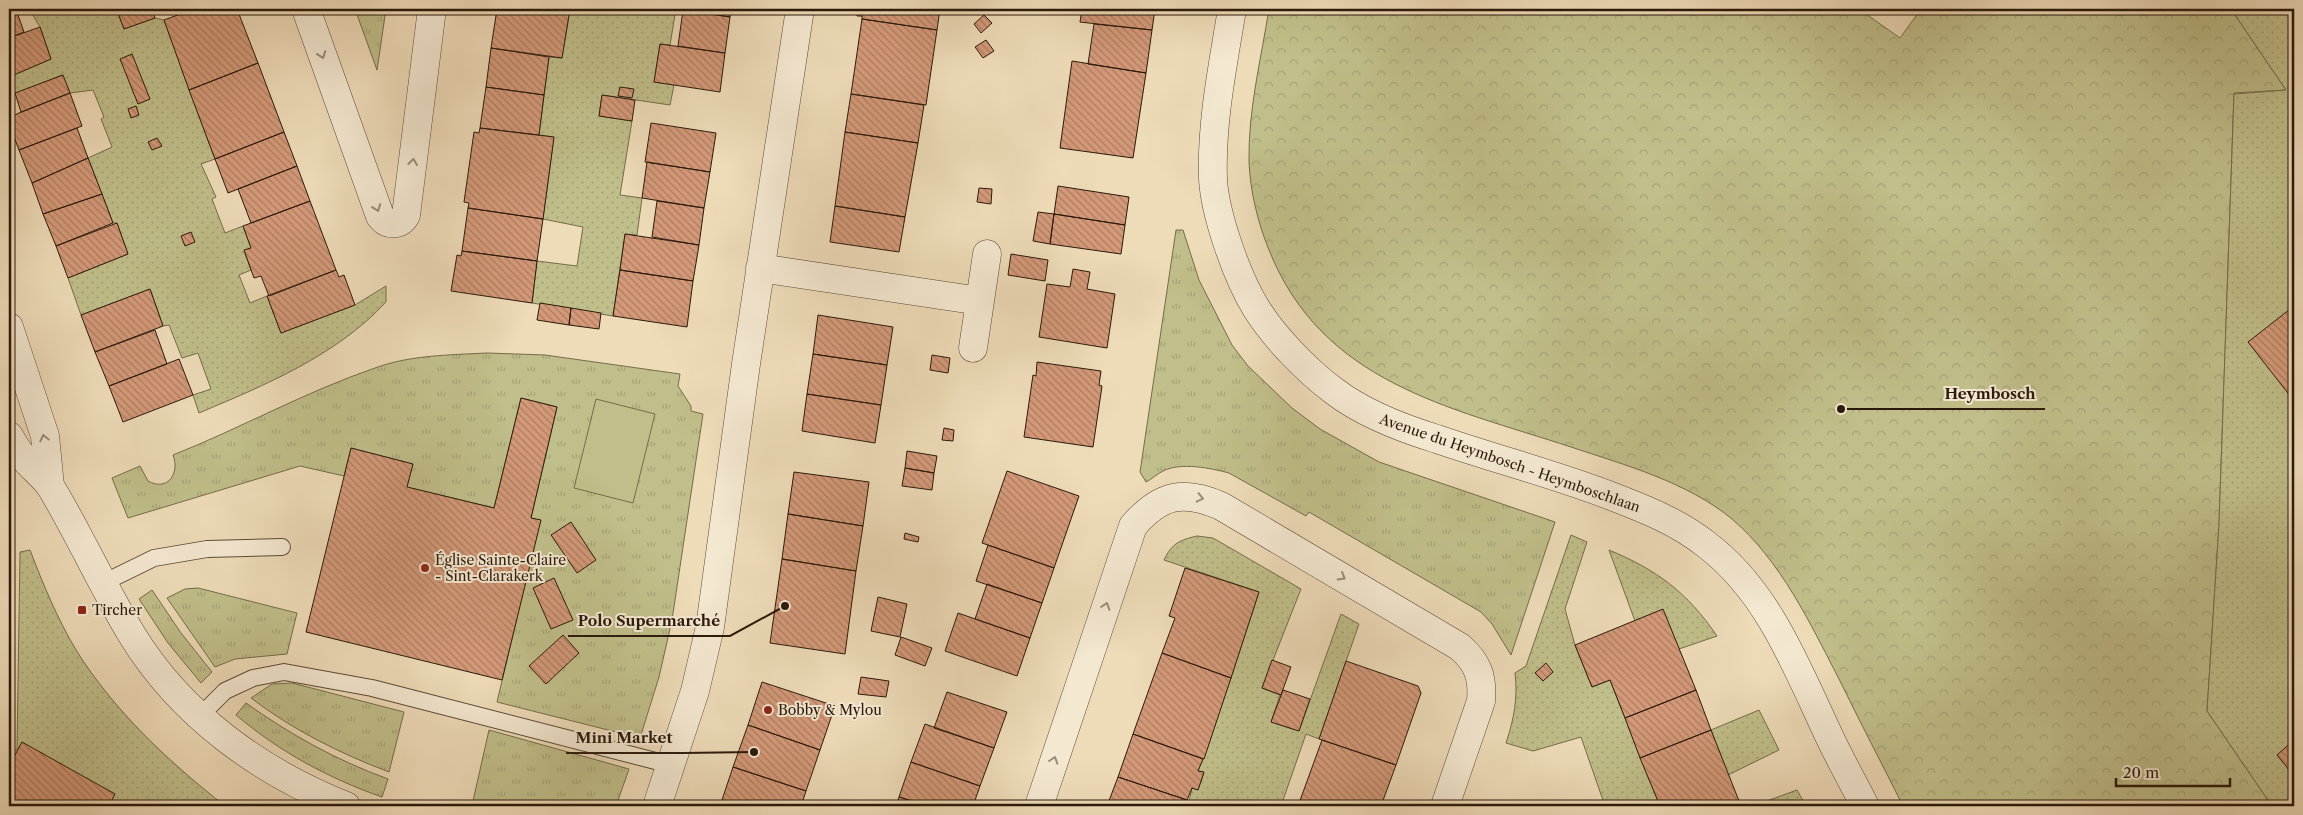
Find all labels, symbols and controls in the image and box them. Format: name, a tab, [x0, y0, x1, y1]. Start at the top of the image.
one-way arrow	[316, 50, 326, 58]
one-way arrow	[407, 157, 417, 166]
one-way arrow	[371, 203, 381, 211]
callout: Heymbosch	[1934, 379, 2045, 409]
text: Heymbosch	[1944, 384, 2036, 403]
street label: Avenue du Heymbosch - Heymboschlaan	[1376, 409, 1643, 516]
one-way arrow	[39, 433, 50, 442]
one-way arrow	[1196, 492, 1205, 503]
place label: Église Sainte-Claire - Sint-Clarakerk	[435, 551, 566, 585]
marker: Église Sainte-Claire - Sint-Clarakerk	[419, 562, 431, 574]
one-way arrow	[1336, 570, 1345, 580]
place label: Tircher	[92, 601, 142, 619]
one-way arrow	[1100, 602, 1110, 611]
marker: Tircher	[76, 604, 88, 616]
callout: Polo Supermarché	[568, 606, 730, 636]
text: Polo Supermarché	[578, 611, 720, 630]
place label: Bobby & Mylou	[778, 701, 882, 719]
marker: Bobby & Mylou	[762, 704, 774, 716]
callout: Mini Market	[566, 723, 683, 753]
text: Mini Market	[576, 728, 672, 747]
scale bar	[2116, 755, 2229, 787]
one-way arrow	[1049, 756, 1059, 765]
text: 20 m	[2123, 763, 2159, 782]

